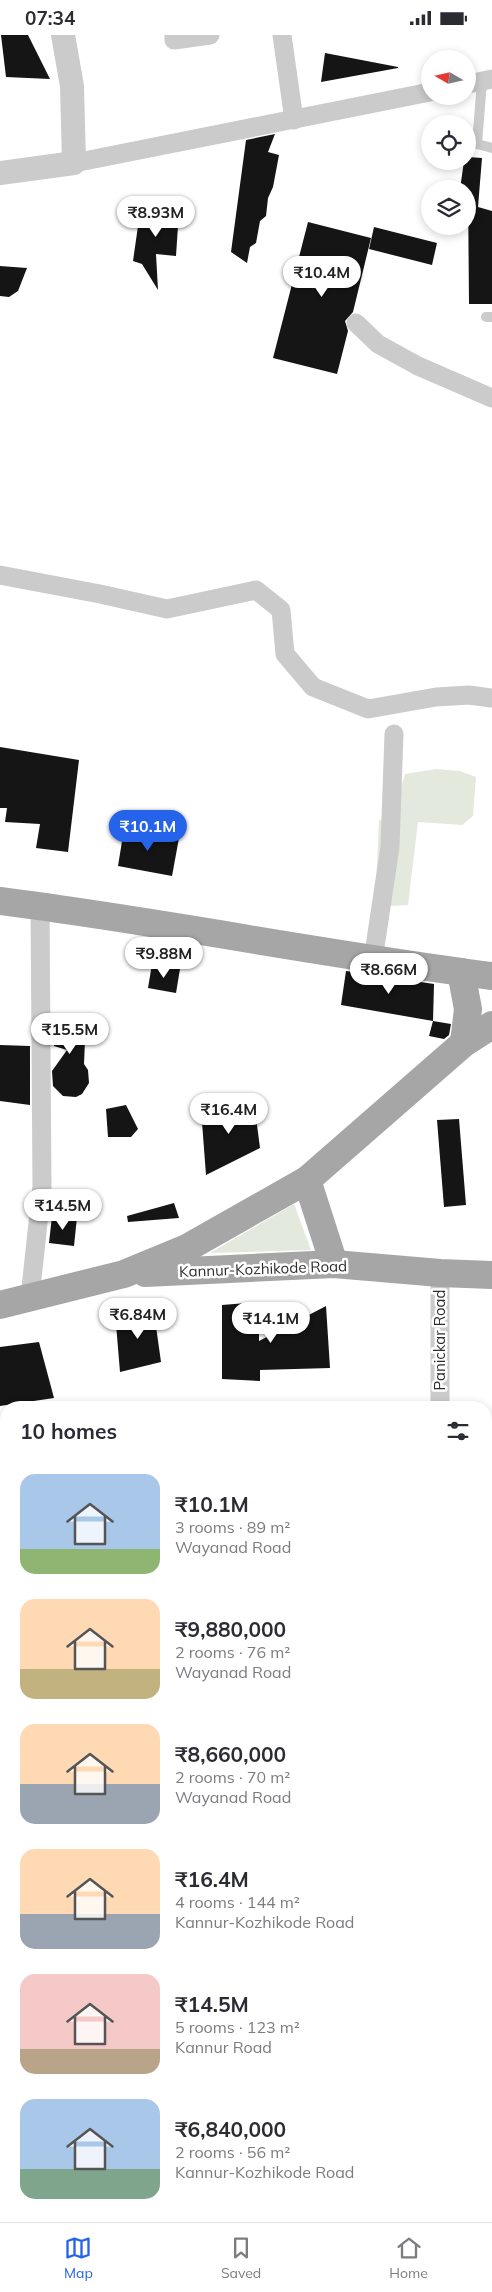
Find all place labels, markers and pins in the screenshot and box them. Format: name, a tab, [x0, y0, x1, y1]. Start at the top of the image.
pin: ₹8.93M	[115, 195, 197, 238]
pin: ₹10.4M	[281, 255, 363, 298]
pin: ₹10.1M	[107, 809, 189, 852]
pin: ₹9.88M	[123, 937, 205, 979]
pin: ₹8.66M	[348, 953, 430, 995]
pin: ₹15.5M	[29, 1013, 111, 1055]
pin: ₹16.4M	[188, 1093, 270, 1135]
pin: ₹14.5M	[22, 1189, 104, 1231]
pin: ₹6.84M	[97, 1297, 179, 1340]
pin: ₹14.1M	[230, 1301, 312, 1344]

